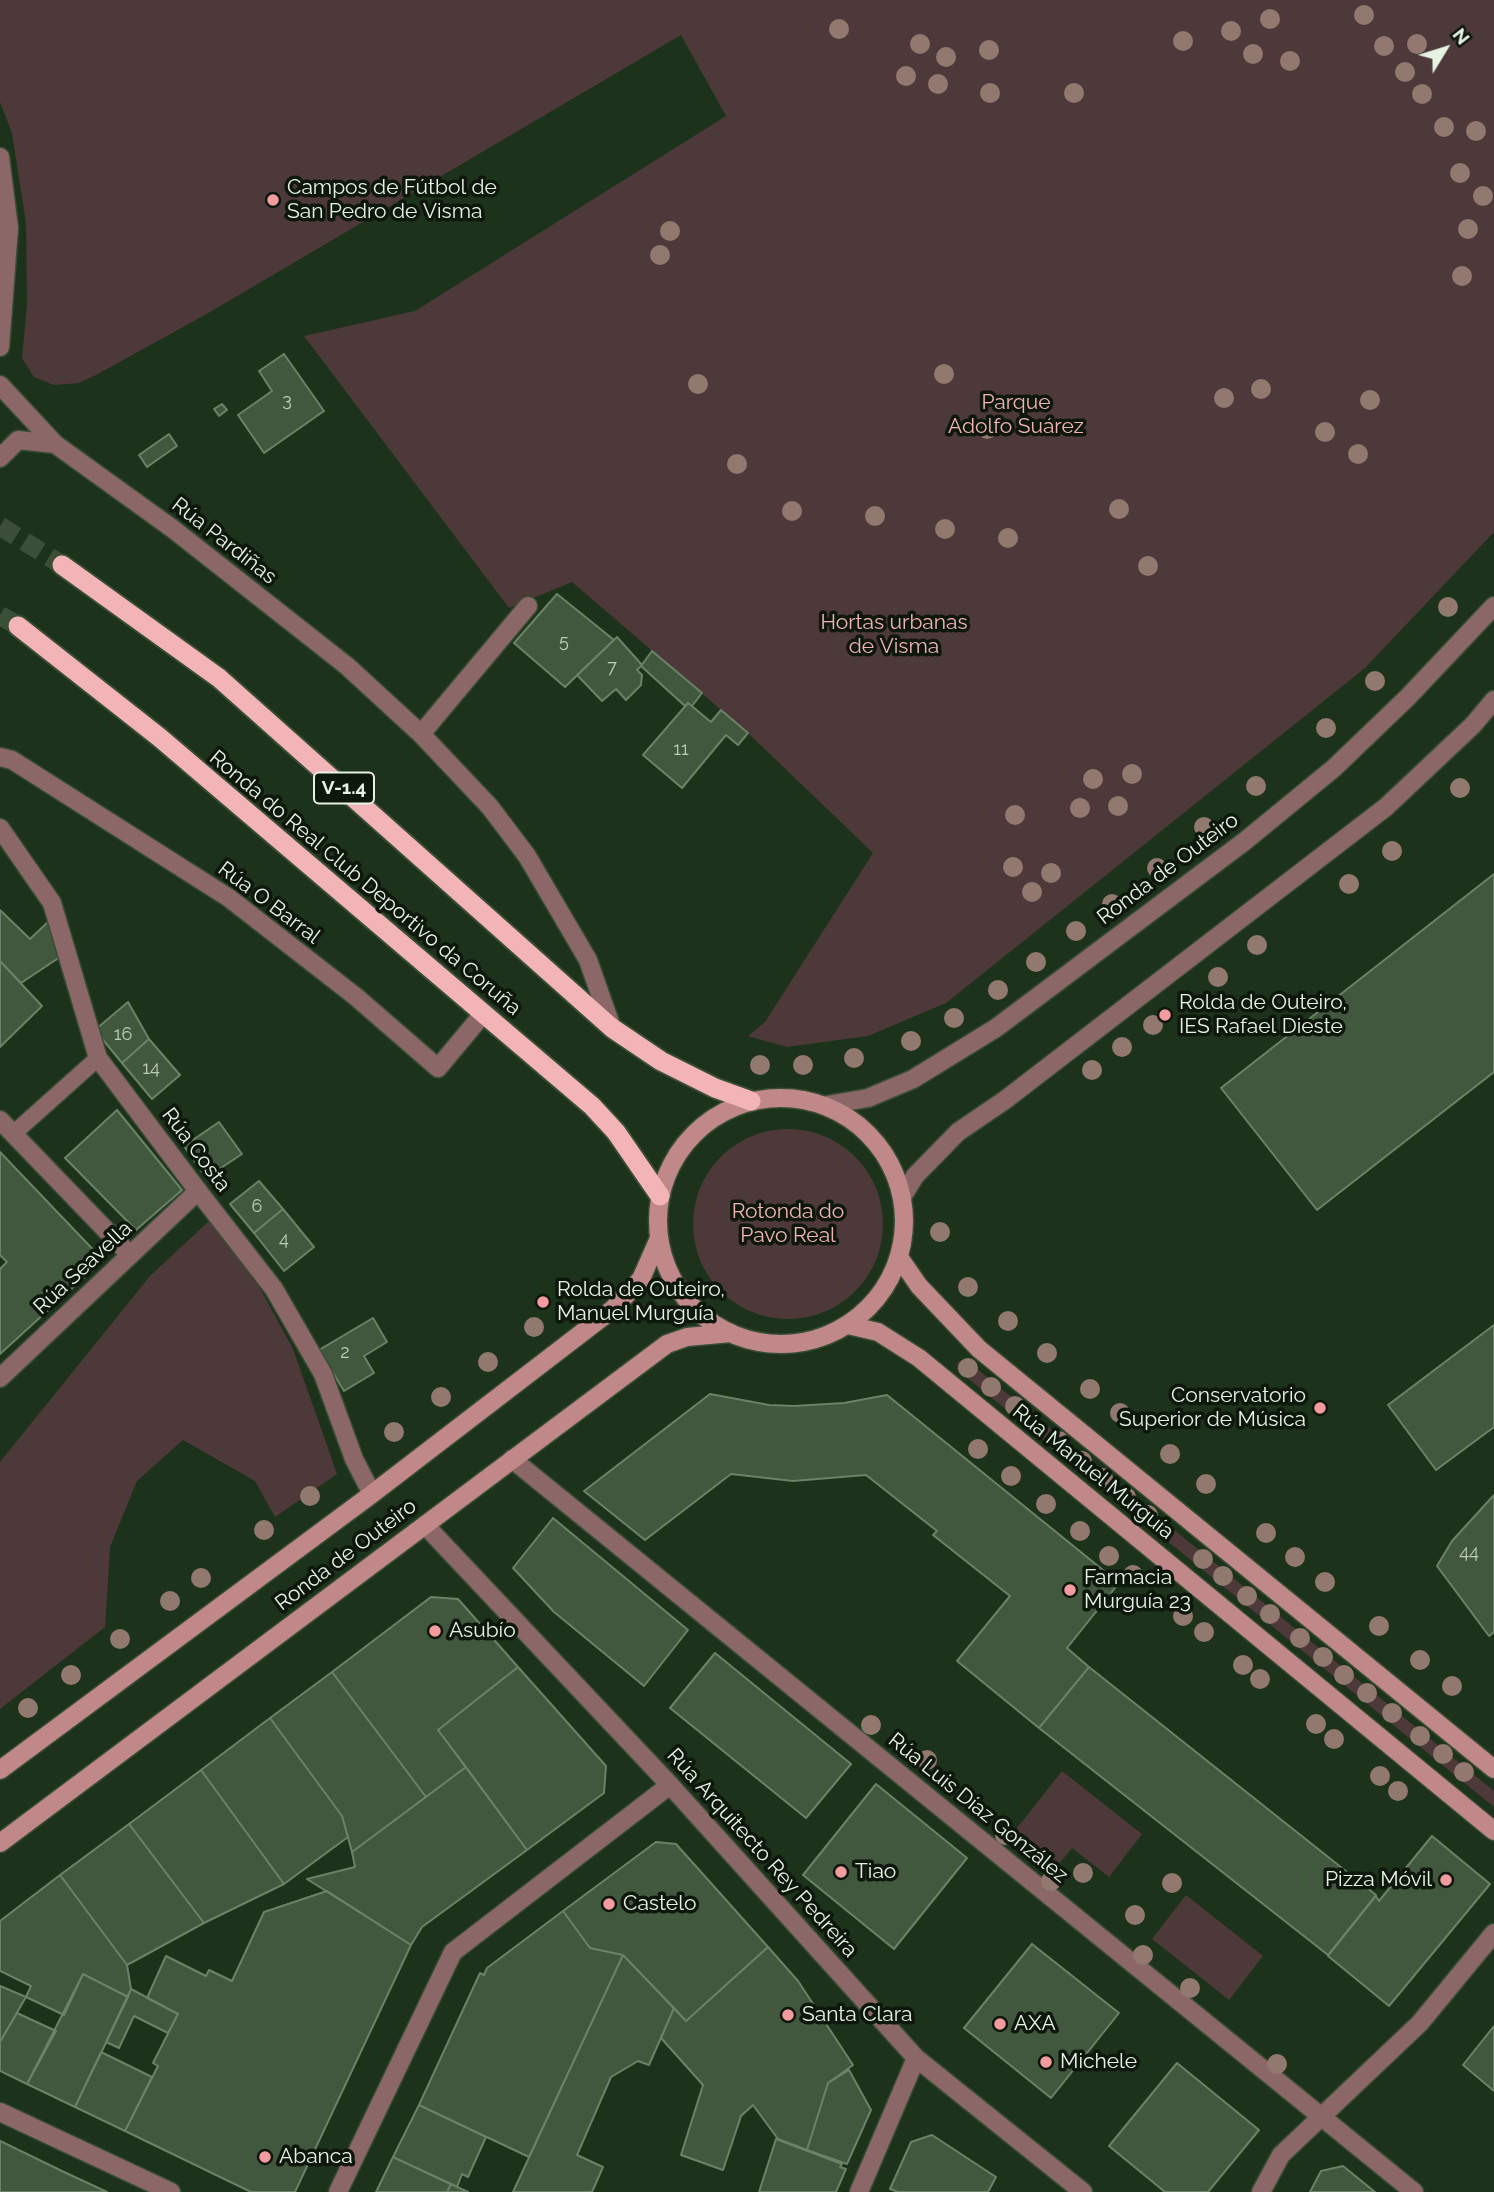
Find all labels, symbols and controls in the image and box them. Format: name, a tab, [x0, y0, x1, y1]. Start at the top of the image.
north arrow	[1410, 14, 1480, 84]
text: N	[1448, 24, 1475, 49]
place label: Campos de Fútbol de San Pedro de Visma	[287, 175, 497, 225]
marker: Campos de Fútbol de San Pedro de Visma	[265, 192, 281, 208]
house number: 3	[282, 390, 292, 412]
park label: Parque Adolfo Suárez	[948, 390, 1084, 440]
street label: Rúa Pardiñas	[167, 492, 281, 590]
park label: Hortas urbanas de Visma	[820, 610, 968, 660]
house number: 5	[559, 631, 569, 653]
house number: 7	[607, 657, 617, 679]
house number: 11	[673, 739, 689, 761]
street label: Ronda do Real Club Deportivo da Coruña	[204, 745, 526, 1021]
road number: V-1.4	[314, 772, 374, 804]
street label: Ronda de Outeiro	[1092, 808, 1244, 930]
street label: Rúa O Barral	[213, 856, 325, 950]
place label: Rolda de Outeiro, IES Rafael Dieste	[1179, 990, 1347, 1040]
marker: Rolda de Outeiro, IES Rafael Dieste	[1157, 1007, 1173, 1023]
house number: 16	[114, 1024, 132, 1046]
house number: 14	[142, 1058, 160, 1080]
street label: Rúa Costa	[156, 1103, 236, 1197]
house number: 6	[252, 1196, 262, 1218]
park label: Rotonda do Pavo Real	[732, 1199, 844, 1249]
street label: Rúa Seavella	[29, 1216, 137, 1320]
house number: 4	[279, 1229, 289, 1251]
place label: Rolda de Outeiro, Manuel Murguía	[557, 1277, 725, 1327]
marker: Rolda de Outeiro, Manuel Murguía	[535, 1294, 551, 1310]
house number: 2	[340, 1342, 350, 1364]
place label: Conservatorio Superior de Música	[1119, 1383, 1306, 1433]
street label: Rúa Manuel Murguía	[1007, 1399, 1179, 1545]
marker: Conservatorio Superior de Música	[1312, 1400, 1328, 1416]
street label: Ronda de Outeiro	[270, 1494, 422, 1616]
house number: 44	[1459, 1542, 1479, 1564]
place label: Farmacia Murguía 23	[1084, 1565, 1191, 1615]
marker: Farmacia Murguía 23	[1062, 1582, 1078, 1598]
place label: Asubío	[449, 1618, 516, 1644]
marker: Asubío	[427, 1623, 443, 1639]
street label: Rúa Luis Díaz González	[883, 1728, 1073, 1888]
street label: Rúa Arquitecto Rey Pedreira	[661, 1743, 863, 1963]
place label: Tiao	[855, 1859, 896, 1885]
marker: Tiao	[833, 1864, 849, 1880]
place label: Pizza Móvil	[1325, 1867, 1432, 1893]
marker: Pizza Móvil	[1438, 1872, 1454, 1888]
place label: Castelo	[623, 1891, 696, 1917]
marker: Castelo	[601, 1896, 617, 1912]
place label: Santa Clara	[802, 2002, 913, 2028]
marker: Santa Clara	[780, 2007, 796, 2023]
place label: AXA	[1014, 2011, 1056, 2037]
marker: AXA	[992, 2016, 1008, 2032]
place label: Michele	[1060, 2049, 1137, 2075]
marker: Michele	[1038, 2054, 1054, 2070]
place label: Abanca	[279, 2144, 353, 2170]
marker: Abanca	[257, 2149, 273, 2165]

